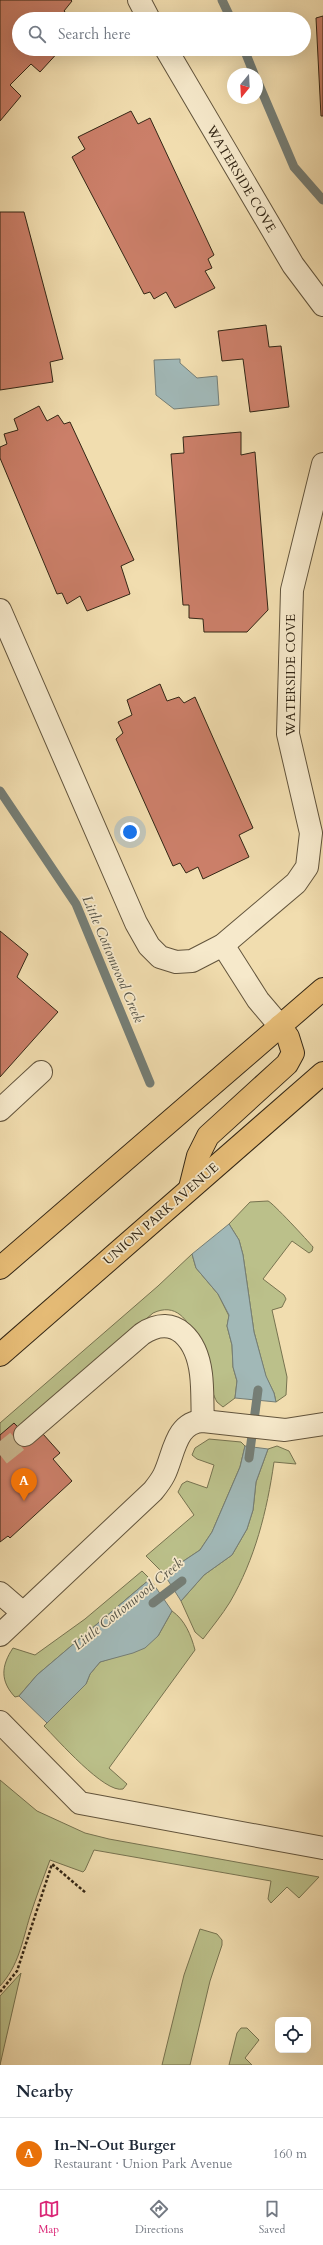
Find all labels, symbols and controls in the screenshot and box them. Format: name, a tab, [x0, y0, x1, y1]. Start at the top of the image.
search box	[12, 12, 311, 56]
icon: search	[26, 23, 48, 45]
text: Search here	[58, 24, 131, 44]
north arrow	[227, 68, 263, 104]
street label: WATERSIDE COVE	[201, 121, 280, 236]
street label: WATERSIDE COVE	[282, 614, 300, 737]
your location	[120, 822, 140, 842]
water label: Little Cottonwood Creek	[78, 892, 148, 1026]
street label: UNION PARK AVENUE	[99, 1159, 223, 1269]
pin: A	[11, 1468, 37, 1501]
water label: Little Cottonwood Creek	[69, 1554, 187, 1654]
map controls	[275, 2017, 311, 2053]
button: locate	[275, 2017, 311, 2053]
text: Nearby	[16, 2080, 73, 2103]
text: In-N-Out Burger	[54, 2135, 175, 2155]
text: A	[24, 2145, 34, 2163]
text: 160 m	[273, 2145, 307, 2163]
text: Restaurant · Union Park Avenue	[54, 2155, 232, 2173]
tab: Map	[38, 2198, 60, 2237]
tab: Directions	[135, 2198, 183, 2237]
tab: Saved	[259, 2198, 285, 2237]

